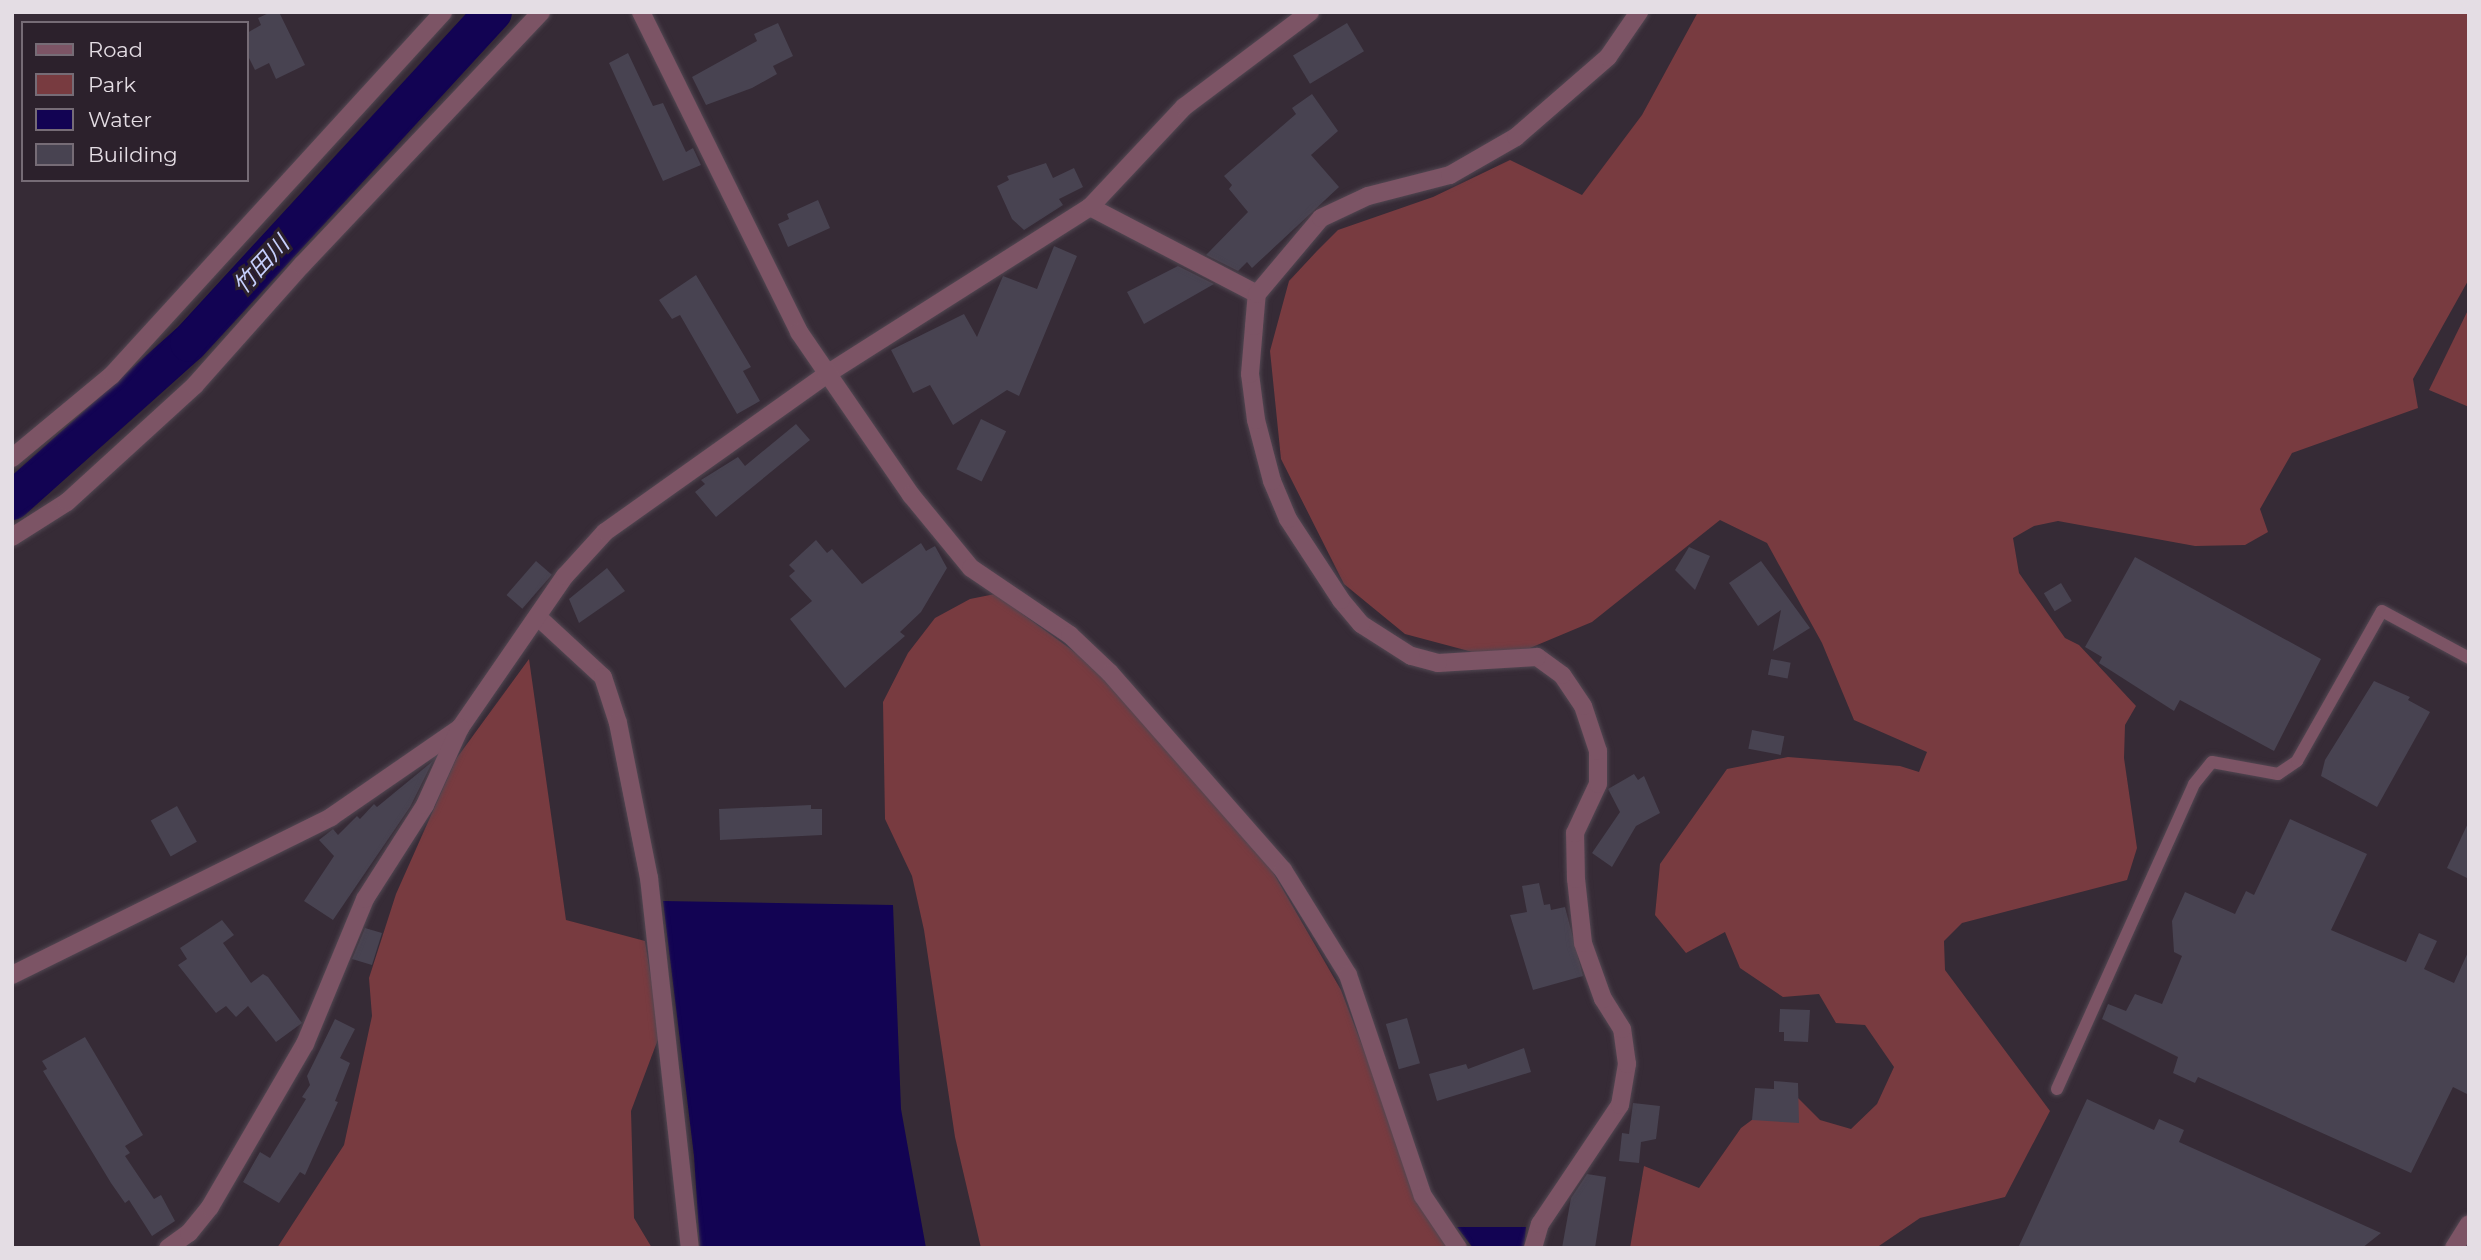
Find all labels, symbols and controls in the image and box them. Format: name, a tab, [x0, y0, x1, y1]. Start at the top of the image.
legend	[21, 21, 248, 182]
text: Road	[88, 37, 143, 62]
text: Park	[88, 72, 136, 97]
text: Water	[88, 107, 152, 132]
text: Building	[88, 142, 178, 167]
water label: 竹田川	[227, 230, 295, 300]

